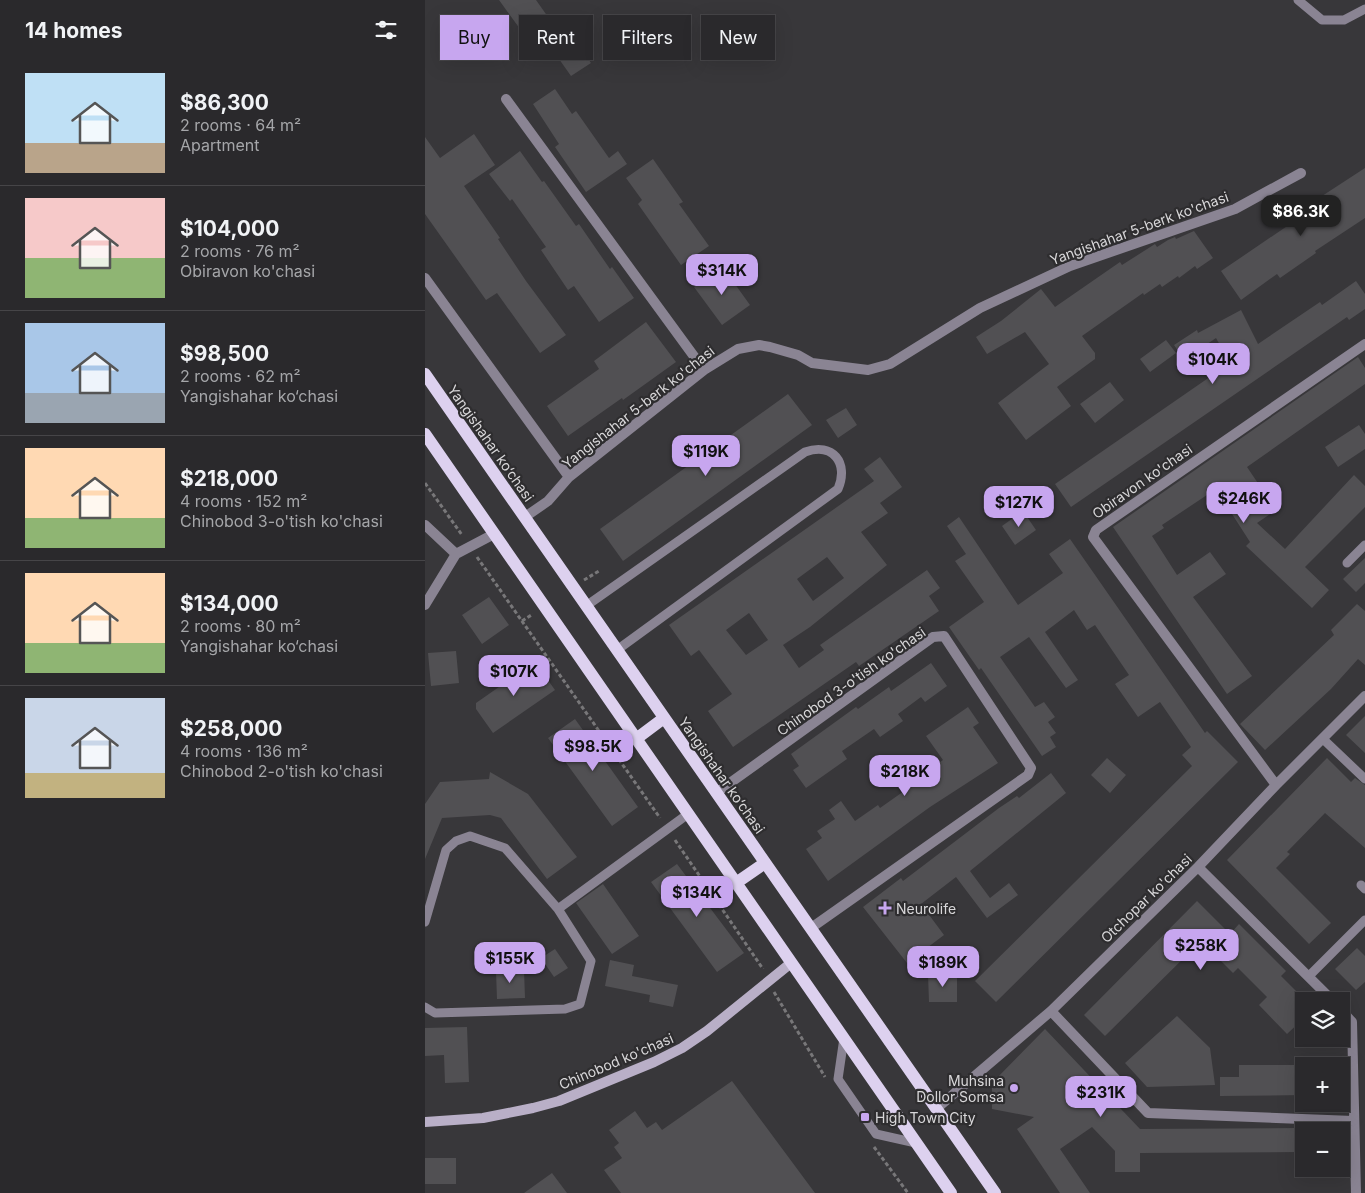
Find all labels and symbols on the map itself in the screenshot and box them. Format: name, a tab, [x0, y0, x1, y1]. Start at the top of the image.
street label: Yangishahar 5-berk ko'chasi	[1047, 188, 1231, 268]
pin: $86.3K	[1260, 194, 1342, 237]
pin: $314K	[687, 254, 757, 296]
street label: Yangishahar 5-berk ko'chasi	[558, 342, 718, 472]
pin: $104K	[1178, 342, 1248, 385]
street label: Yangishahar ko‘chasi	[444, 381, 538, 505]
pin: $119K	[671, 434, 741, 477]
street label: Obiravon ko'chasi	[1089, 440, 1195, 522]
pin: $246K	[1209, 482, 1279, 524]
pin: $127K	[984, 486, 1054, 528]
street label: Chinobod 3-o'tish ko'chasi	[773, 623, 929, 739]
pin: $107K	[479, 654, 549, 697]
street label: Yangishahar ko‘chasi	[675, 713, 769, 837]
pin: $98.5K	[552, 730, 634, 772]
pin: $218K	[870, 754, 940, 797]
street label: Otchopar ko'chasi	[1097, 850, 1195, 946]
pin: $134K	[662, 876, 732, 918]
place label: Neurolife	[896, 900, 956, 917]
marker: Neurolife	[878, 901, 892, 915]
pin: $258K	[1166, 928, 1236, 971]
pin: $155K	[475, 942, 545, 984]
pin: $189K	[908, 946, 978, 988]
street label: Chinobod ko'chasi	[556, 1029, 676, 1093]
place label: Muhsina Dollor Somsa	[916, 1072, 1004, 1105]
pin: $231K	[1066, 1076, 1136, 1118]
marker: Muhsina Dollor Somsa	[1008, 1082, 1020, 1094]
place label: High Town City	[875, 1109, 976, 1126]
marker: High Town City	[859, 1111, 871, 1123]

